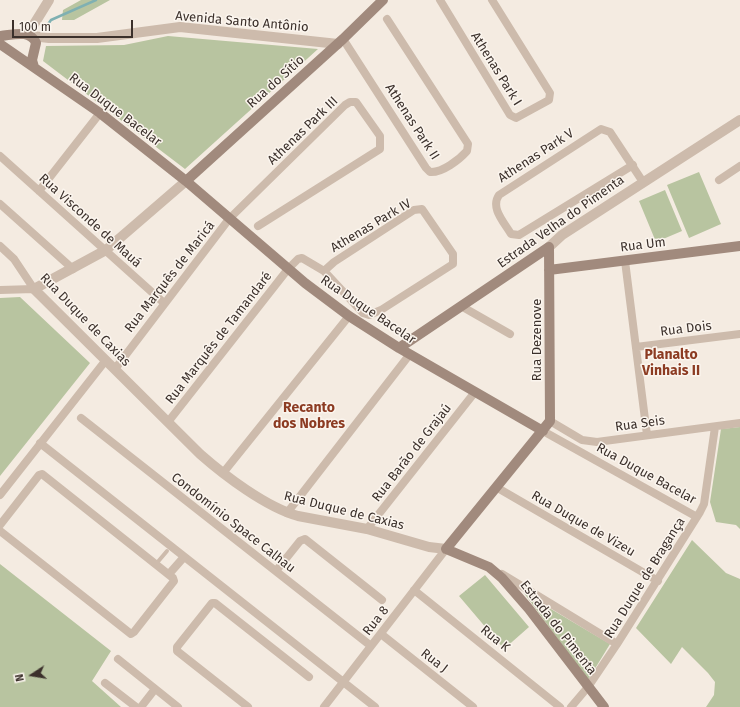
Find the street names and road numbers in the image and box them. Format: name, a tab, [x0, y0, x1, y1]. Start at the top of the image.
street label: Avenida Santo Antônio	[175, 8, 309, 36]
street label: Athenas Park I	[467, 29, 525, 109]
street label: Rua do Sítio	[244, 52, 308, 112]
street label: Rua Duque Bacelar	[66, 70, 164, 150]
street label: Athenas Park II	[382, 81, 442, 163]
street label: Athenas Park III	[265, 94, 341, 168]
street label: Athenas Park V	[495, 126, 577, 186]
street label: Rua Visconde de Mauá	[36, 171, 144, 271]
street label: Estrada Velha do Pimenta	[495, 172, 627, 272]
street label: Athenas Park IV	[328, 196, 414, 256]
street label: Rua Marquês de Maricá	[122, 218, 218, 336]
street label: Rua Um	[619, 234, 667, 256]
street label: Rua Marquês de Tamandaré	[163, 269, 275, 407]
street label: Rua Duque de Caxias	[37, 270, 133, 370]
street label: Rua Duque Bacelar	[317, 272, 419, 348]
street label: Rua Dezenove	[529, 299, 545, 381]
street label: Rua Dois	[659, 318, 713, 340]
street label: Rua Barão de Grajaú	[369, 401, 455, 505]
street label: Rua Seis	[614, 413, 666, 435]
street label: Rua Duque Bacelar	[593, 440, 699, 508]
street label: Condomínio Space Calhau	[168, 470, 298, 576]
street label: Rua Duque de Vizeu	[528, 488, 638, 560]
street label: Rua Duque de Caxias	[282, 489, 406, 533]
street label: Rua Duque de Bragança	[601, 515, 689, 641]
street label: Estrada do Pimenta	[516, 578, 600, 678]
street label: Rua 8	[360, 603, 392, 639]
street label: Rua K	[477, 622, 513, 656]
street label: Rua J	[417, 646, 451, 676]

